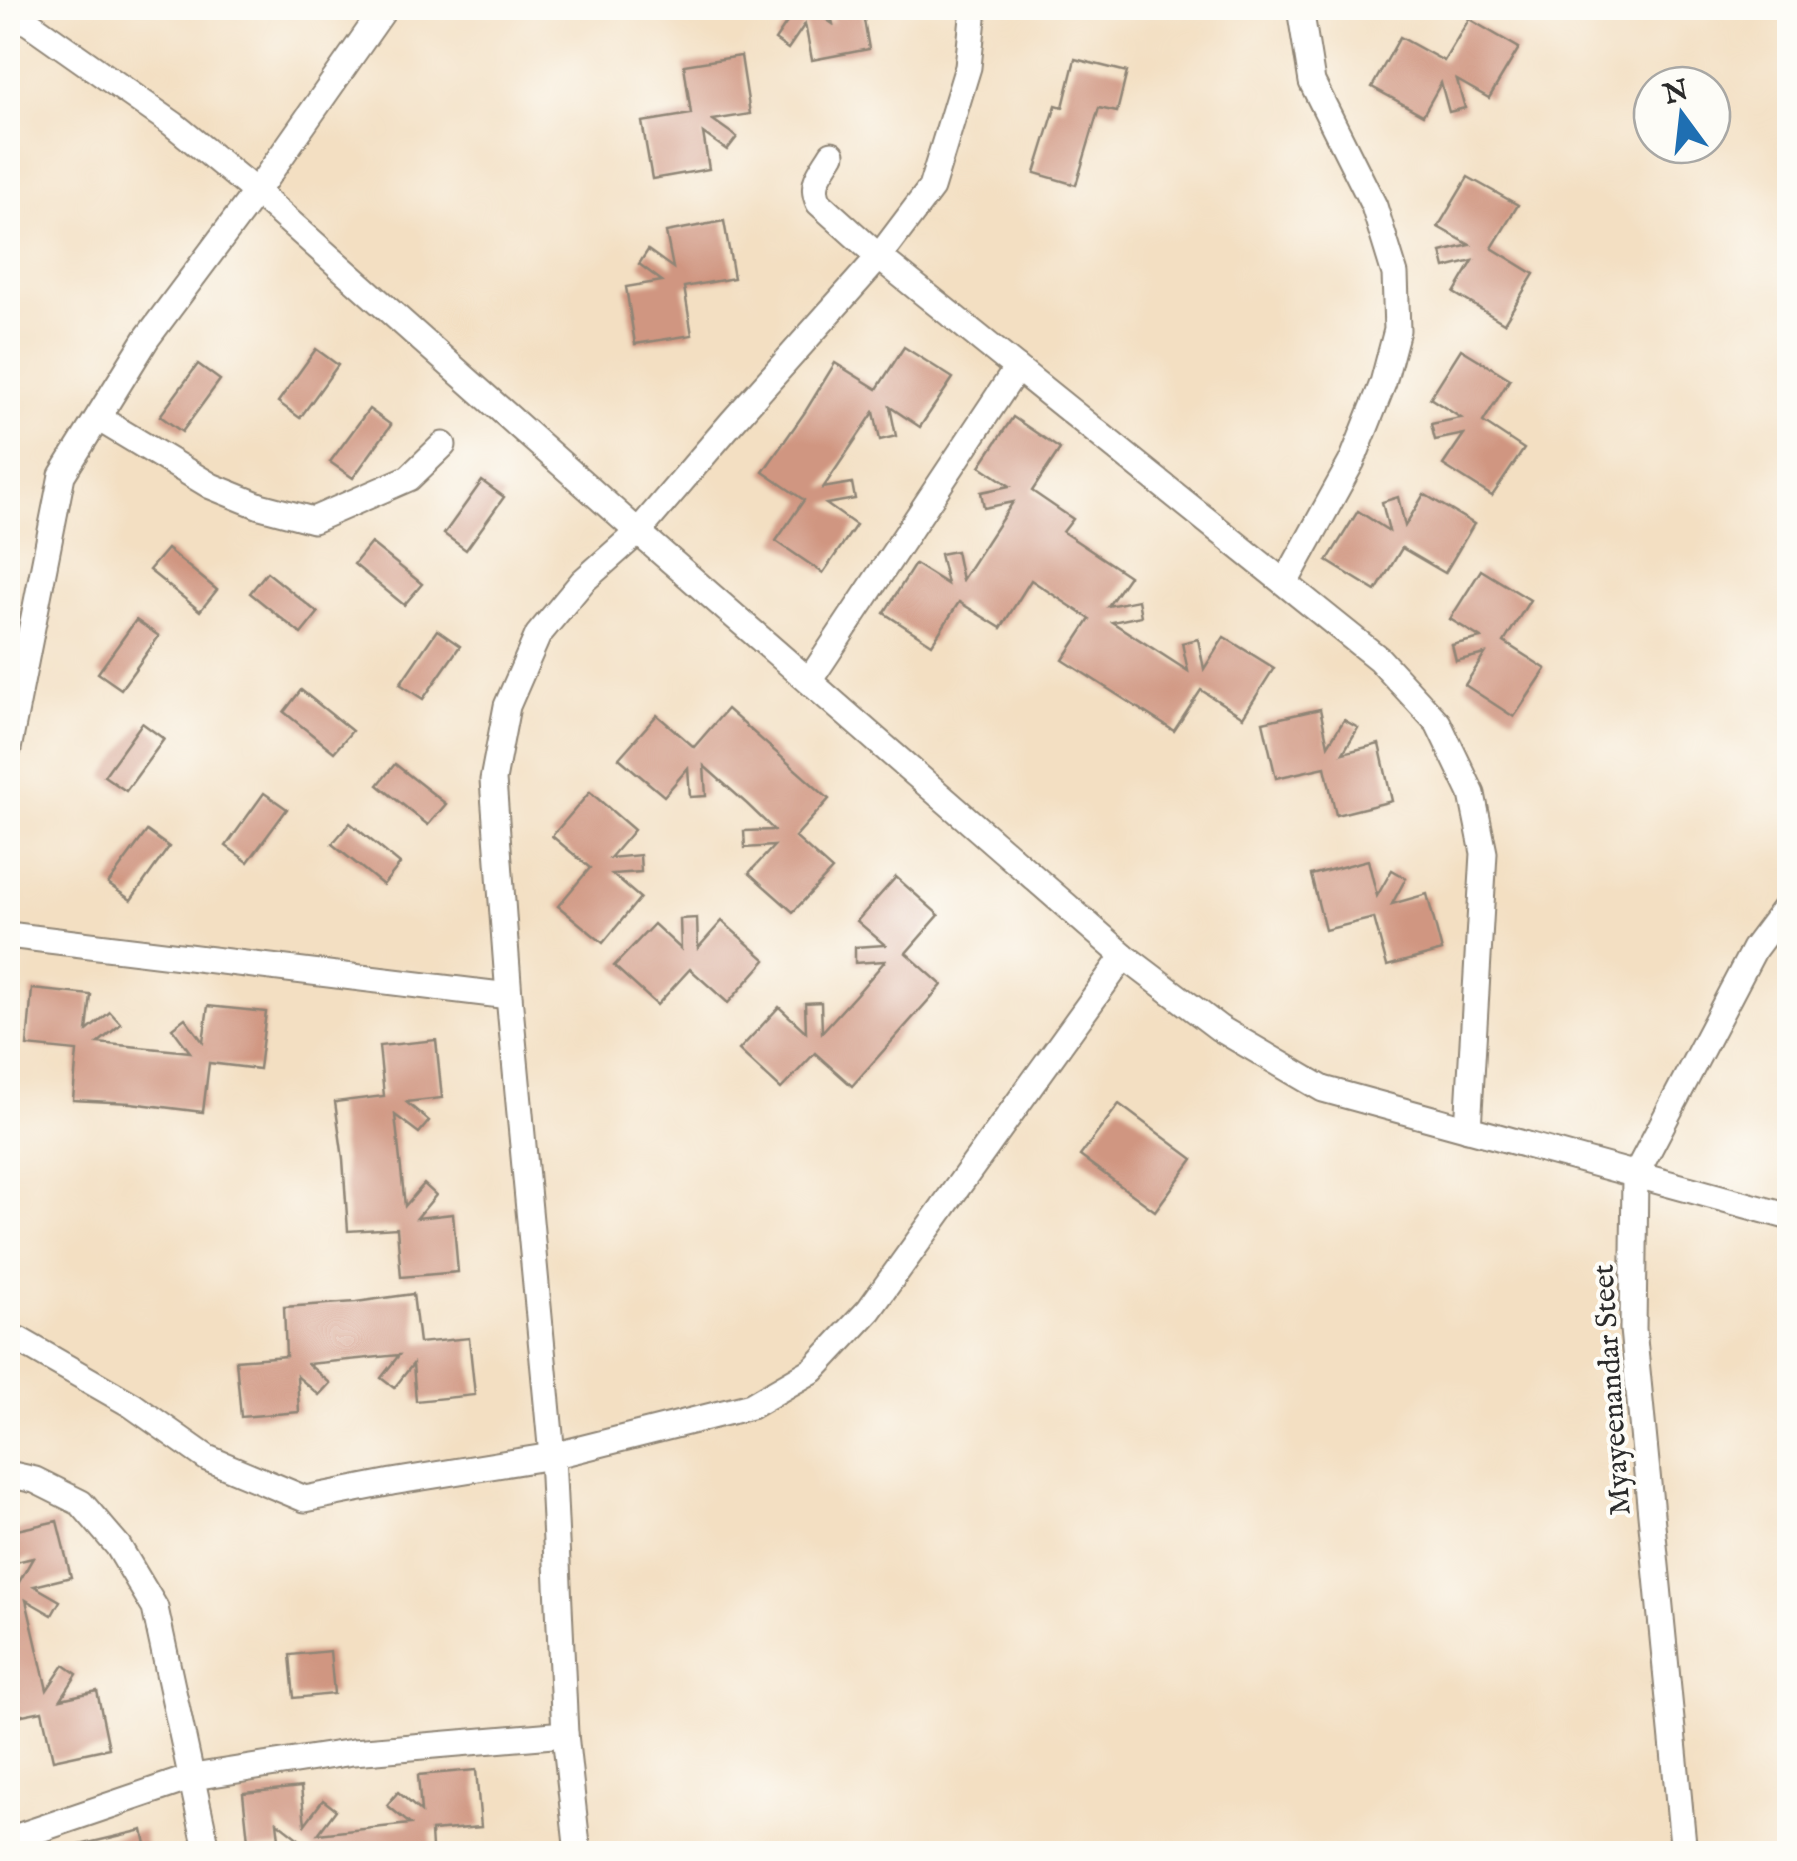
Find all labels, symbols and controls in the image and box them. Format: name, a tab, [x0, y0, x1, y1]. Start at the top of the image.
north arrow	[1632, 65, 1732, 165]
text: N	[1659, 73, 1692, 114]
street label: Myayeenandar Steet	[1585, 1263, 1641, 1517]

